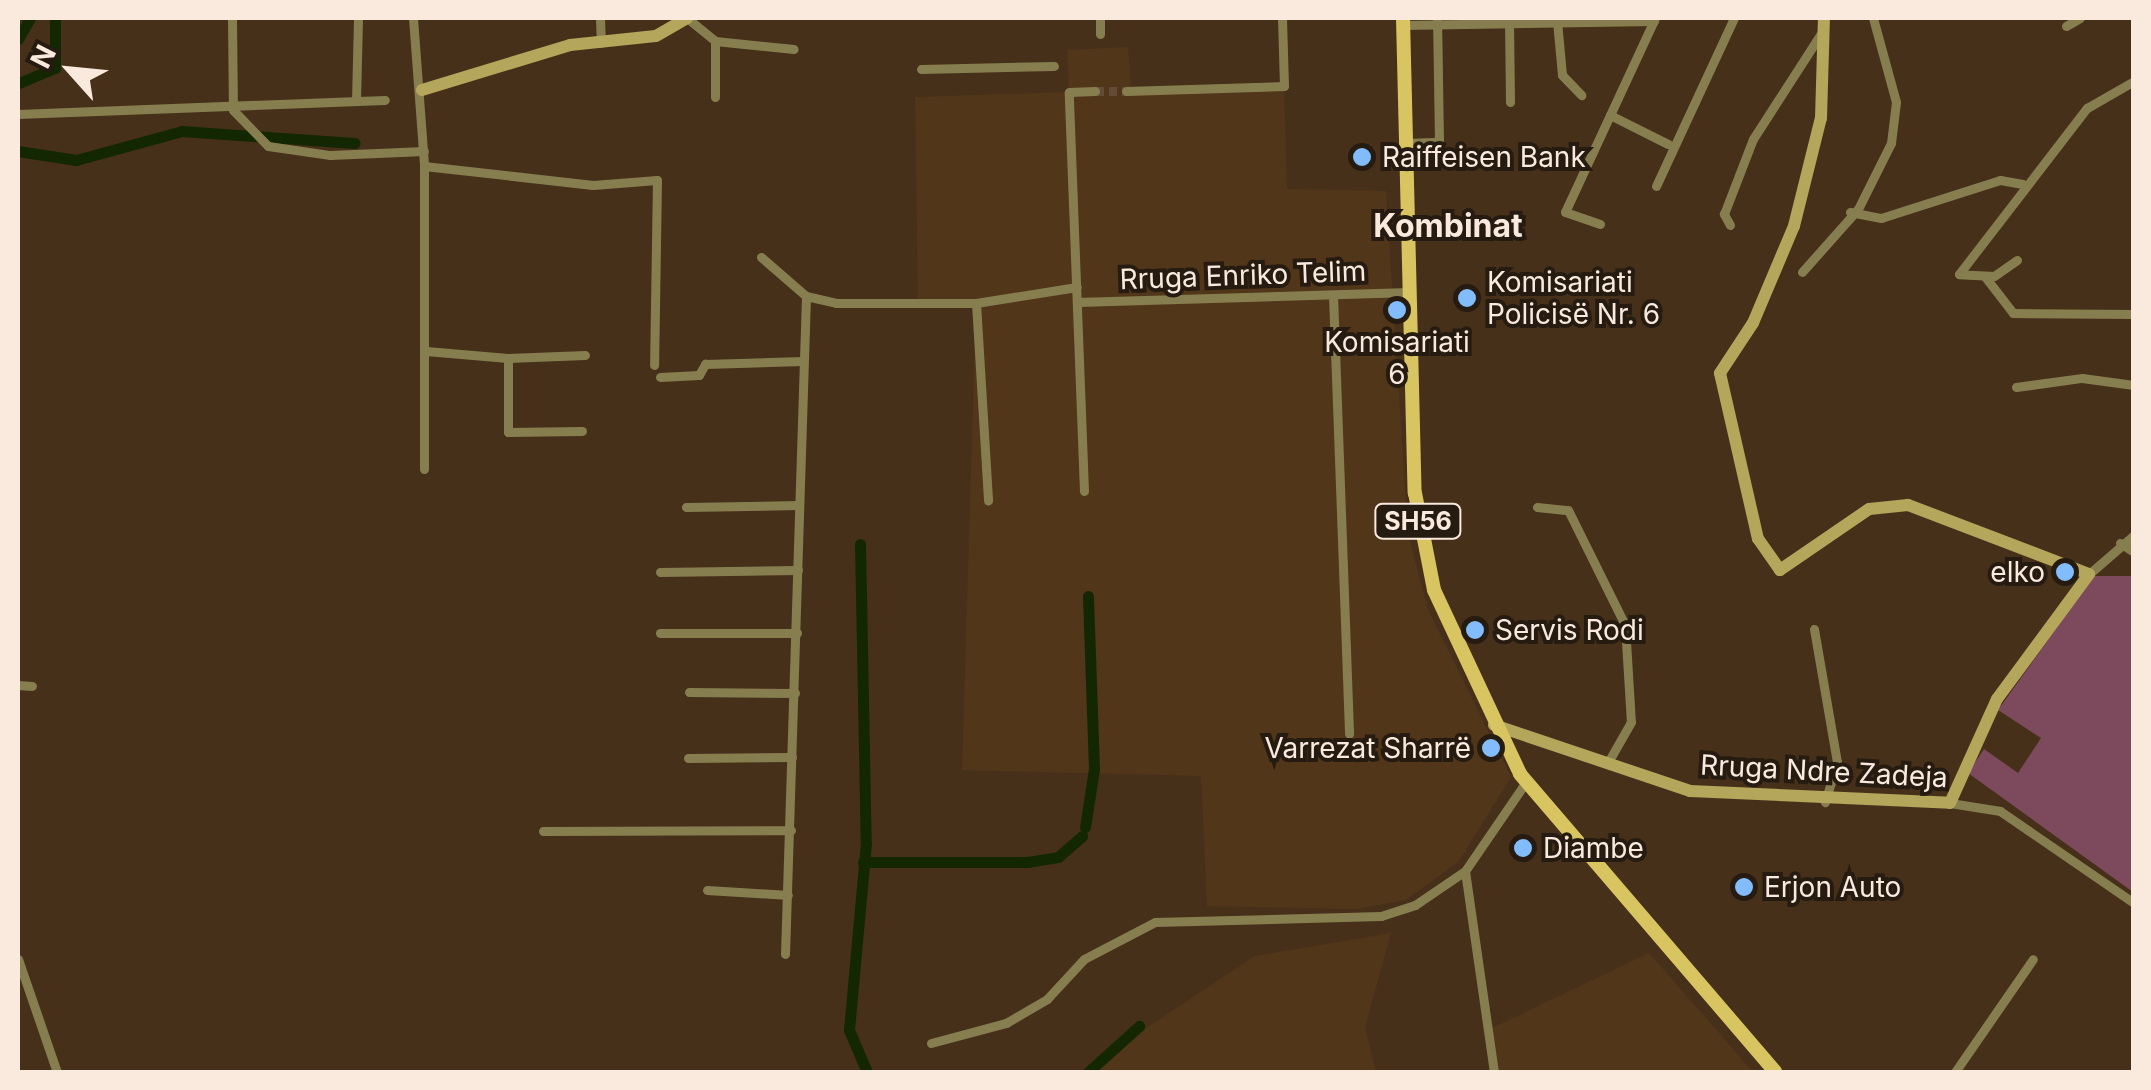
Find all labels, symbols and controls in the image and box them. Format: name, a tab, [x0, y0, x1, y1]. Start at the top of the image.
north arrow	[20, 20, 120, 120]
text: N	[23, 39, 63, 74]
place label: Raiffeisen Bank	[1382, 140, 1586, 174]
marker: Raiffeisen Bank	[1351, 146, 1373, 168]
district label: Kombinat	[1373, 207, 1523, 245]
street label: Rruga Enriko Telim	[1119, 254, 1367, 296]
place label: Komisariati Policisë Nr. 6	[1487, 265, 1660, 331]
marker: Komisariati Policisë Nr. 6	[1456, 287, 1478, 309]
marker: Komisariati 6	[1386, 299, 1408, 321]
place label: Komisariati 6	[1324, 325, 1470, 391]
road number: SH56	[1373, 501, 1463, 541]
place label: elko	[1990, 555, 2045, 589]
marker: elko	[2054, 561, 2076, 583]
place label: Servis Rodi	[1495, 613, 1644, 647]
marker: Servis Rodi	[1464, 619, 1486, 641]
place label: Varrezat Sharrë	[1265, 731, 1471, 765]
marker: Varrezat Sharrë	[1480, 737, 1502, 759]
street label: Rruga Ndre Zadeja	[1699, 748, 1949, 794]
place label: Diambe	[1543, 831, 1644, 865]
marker: Diambe	[1512, 837, 1534, 859]
place label: Erjon Auto	[1764, 870, 1901, 904]
marker: Erjon Auto	[1733, 876, 1755, 898]

